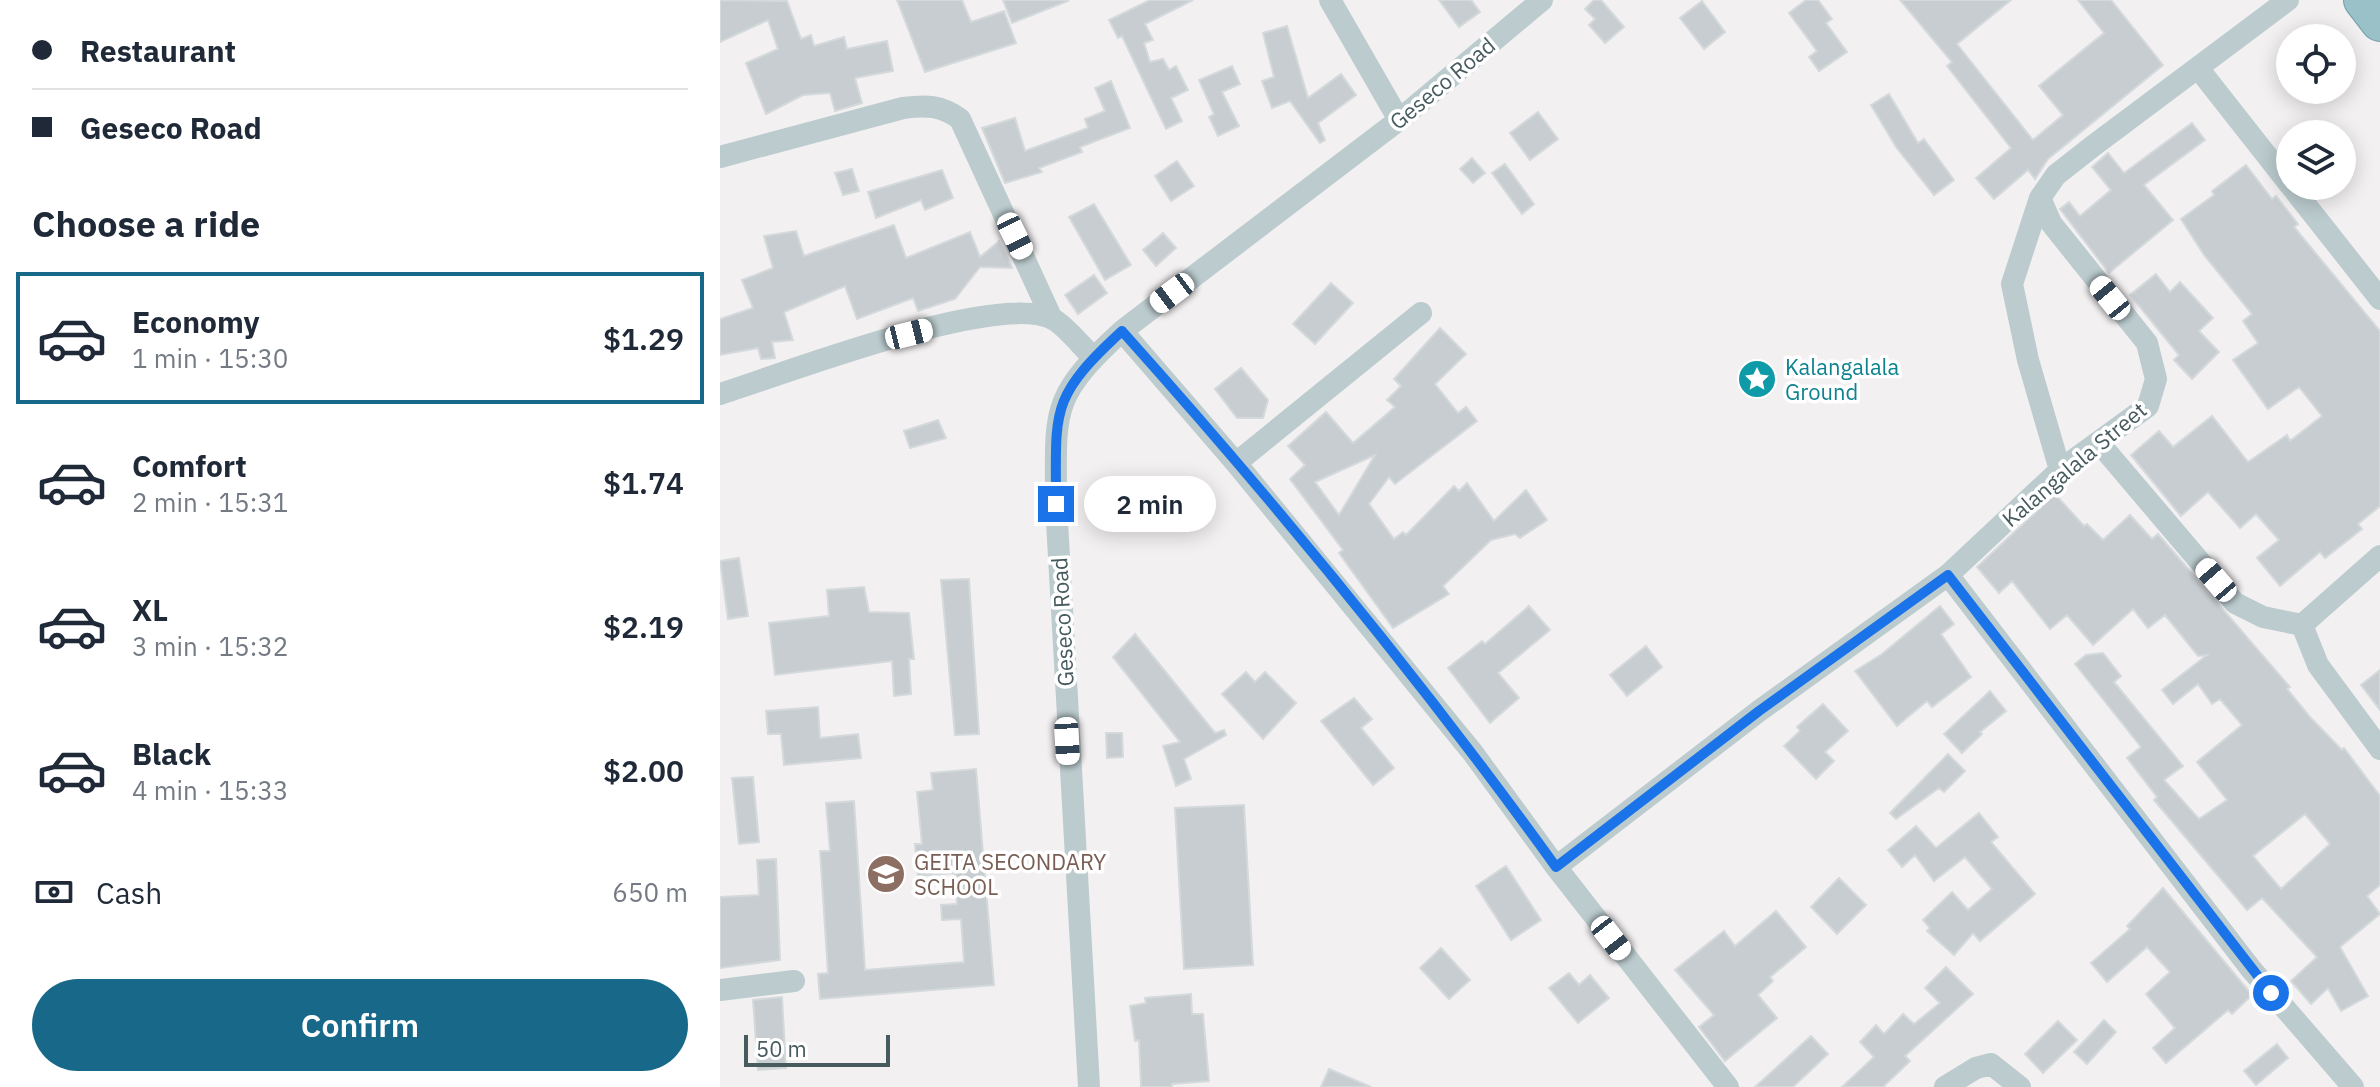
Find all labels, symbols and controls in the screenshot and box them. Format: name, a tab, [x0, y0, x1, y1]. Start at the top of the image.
map controls	[2276, 24, 2356, 200]
button: locate	[2276, 24, 2356, 104]
street label: Geseco Road	[1383, 30, 1501, 136]
text: Restaurant	[80, 31, 236, 70]
text: Geseco Road	[80, 108, 262, 147]
button: layers	[2276, 120, 2356, 200]
text: Choose a ride	[32, 200, 260, 247]
car	[994, 209, 1036, 263]
car	[1146, 269, 1198, 317]
car	[2086, 272, 2134, 324]
icon: car	[36, 302, 108, 374]
text: Economy	[132, 302, 260, 341]
car	[883, 317, 935, 351]
text: $1.29	[603, 319, 684, 358]
text: 1 min · 15:30	[132, 341, 288, 375]
place label: Kalangalala Ground	[1785, 352, 1900, 406]
place icon: Kalangalala Ground	[1736, 358, 1778, 400]
street label: Kalangalala Street	[1996, 395, 2152, 533]
icon: car	[36, 446, 108, 518]
text: Comfort	[132, 446, 247, 485]
text: $1.74	[603, 463, 684, 502]
callout: 2 min	[1084, 476, 1216, 532]
text: 2 min · 15:31	[132, 485, 288, 519]
route end	[1038, 486, 1074, 522]
text: 2 min	[1116, 487, 1184, 521]
car	[2191, 554, 2241, 606]
street label: Geseco Road	[1044, 557, 1080, 687]
icon: car	[36, 590, 108, 662]
text: XL	[132, 590, 168, 629]
text: $2.19	[603, 607, 684, 646]
text: 3 min · 15:32	[132, 629, 288, 663]
car	[1054, 716, 1080, 766]
icon: car	[36, 734, 108, 806]
text: Black	[132, 734, 211, 773]
text: $2.00	[603, 751, 684, 790]
text: 4 min · 15:33	[132, 773, 288, 807]
place label: GEITA SECONDARY SCHOOL	[914, 847, 1106, 901]
school or university icon: GEITA SECONDARY SCHOOL	[865, 853, 907, 895]
icon: cash	[32, 870, 76, 914]
text: Cash	[96, 873, 162, 912]
text: 650 m	[612, 875, 688, 909]
car	[1587, 912, 1635, 964]
route start	[2253, 975, 2289, 1011]
button: Confirm	[32, 979, 688, 1071]
scale bar	[744, 1031, 890, 1067]
text: 50 m	[756, 1034, 807, 1063]

